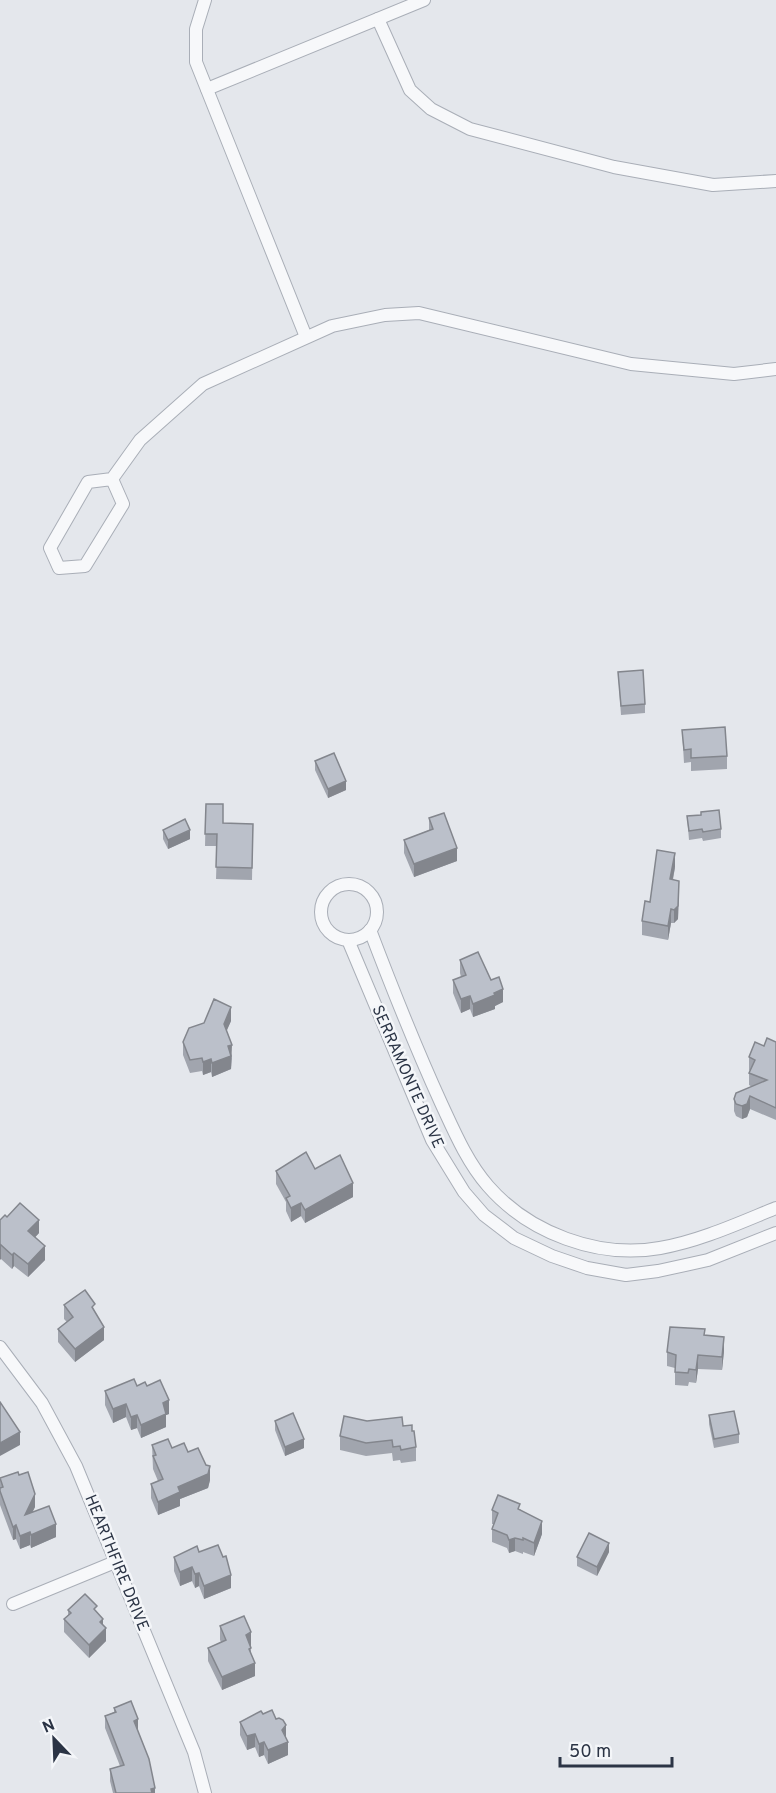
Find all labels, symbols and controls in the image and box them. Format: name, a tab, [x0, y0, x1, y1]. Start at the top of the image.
street label: SERRAMONTE DRIVE	[366, 1002, 448, 1152]
street label: HEARTHFIRE DRIVE	[80, 1492, 152, 1634]
north arrow	[24, 1709, 84, 1769]
text: N	[40, 1716, 58, 1738]
scale bar	[560, 1730, 672, 1768]
text: 50 m	[569, 1741, 611, 1764]

